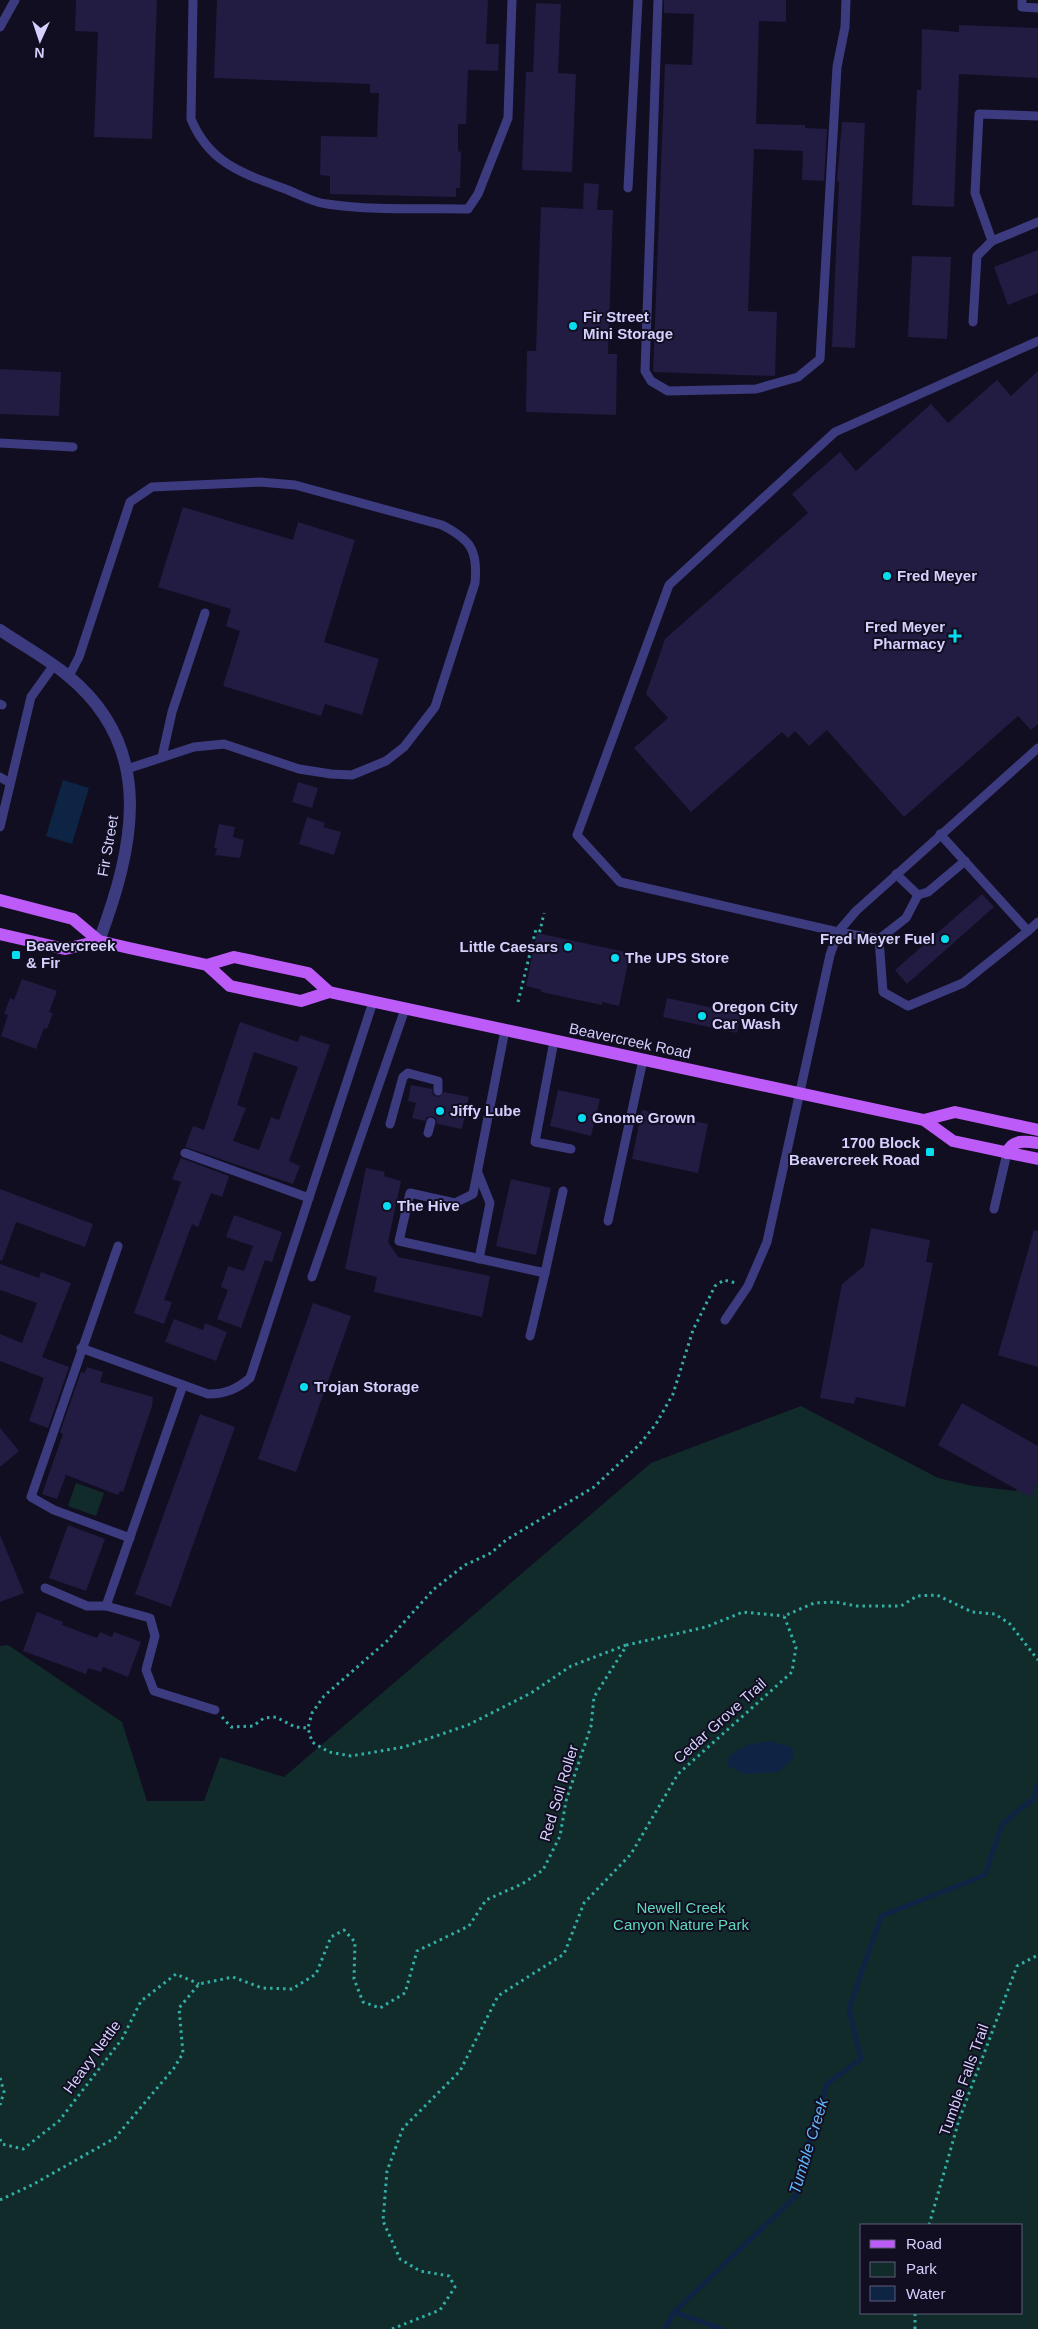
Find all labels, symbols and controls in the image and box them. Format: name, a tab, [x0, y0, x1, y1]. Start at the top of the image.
north arrow	[15, 15, 65, 65]
text: N	[34, 45, 45, 61]
place label: Fir Street Mini Storage	[583, 308, 673, 342]
marker: Fir Street Mini Storage	[567, 320, 579, 332]
place label: Fred Meyer	[897, 567, 977, 584]
marker: Fred Meyer	[881, 570, 893, 582]
place label: Fred Meyer Pharmacy	[865, 618, 946, 652]
marker: Fred Meyer Pharmacy	[949, 630, 961, 642]
street label: Fir Street	[94, 813, 121, 878]
place label: Fred Meyer Fuel	[820, 930, 935, 947]
marker: Fred Meyer Fuel	[939, 933, 951, 945]
place label: Beavercreek & Fir	[26, 937, 116, 971]
place label: Little Caesars	[460, 938, 558, 955]
marker: Little Caesars	[562, 941, 574, 953]
marker: Beavercreek & Fir	[10, 949, 22, 961]
place label: The UPS Store	[625, 949, 729, 966]
marker: The UPS Store	[609, 952, 621, 964]
place label: Oregon City Car Wash	[712, 998, 798, 1032]
marker: Oregon City Car Wash	[696, 1010, 708, 1022]
street label: Beavercreek Road	[568, 1019, 693, 1062]
place label: Jiffy Lube	[450, 1102, 521, 1119]
marker: Jiffy Lube	[434, 1105, 446, 1117]
place label: Gnome Grown	[592, 1109, 695, 1126]
marker: Gnome Grown	[576, 1112, 588, 1124]
place label: 1700 Block Beavercreek Road	[789, 1134, 921, 1168]
marker: 1700 Block Beavercreek Road	[924, 1146, 936, 1158]
place label: The Hive	[397, 1197, 460, 1214]
marker: The Hive	[381, 1200, 393, 1212]
place label: Trojan Storage	[314, 1378, 419, 1395]
marker: Trojan Storage	[298, 1381, 310, 1393]
street label: Cedar Grove Trail	[670, 1675, 769, 1767]
street label: Red Soil Roller	[536, 1743, 581, 1843]
park label: Newell Creek Canyon Nature Park	[613, 1899, 749, 1933]
street label: Heavy Nettle	[59, 2017, 124, 2096]
street label: Tumble Falls Trail	[935, 2022, 992, 2138]
water label: Tumble Creek	[786, 2095, 831, 2196]
legend	[860, 2224, 1023, 2314]
text: Road	[906, 2235, 942, 2252]
text: Park	[906, 2260, 937, 2277]
text: Water	[906, 2285, 945, 2302]

